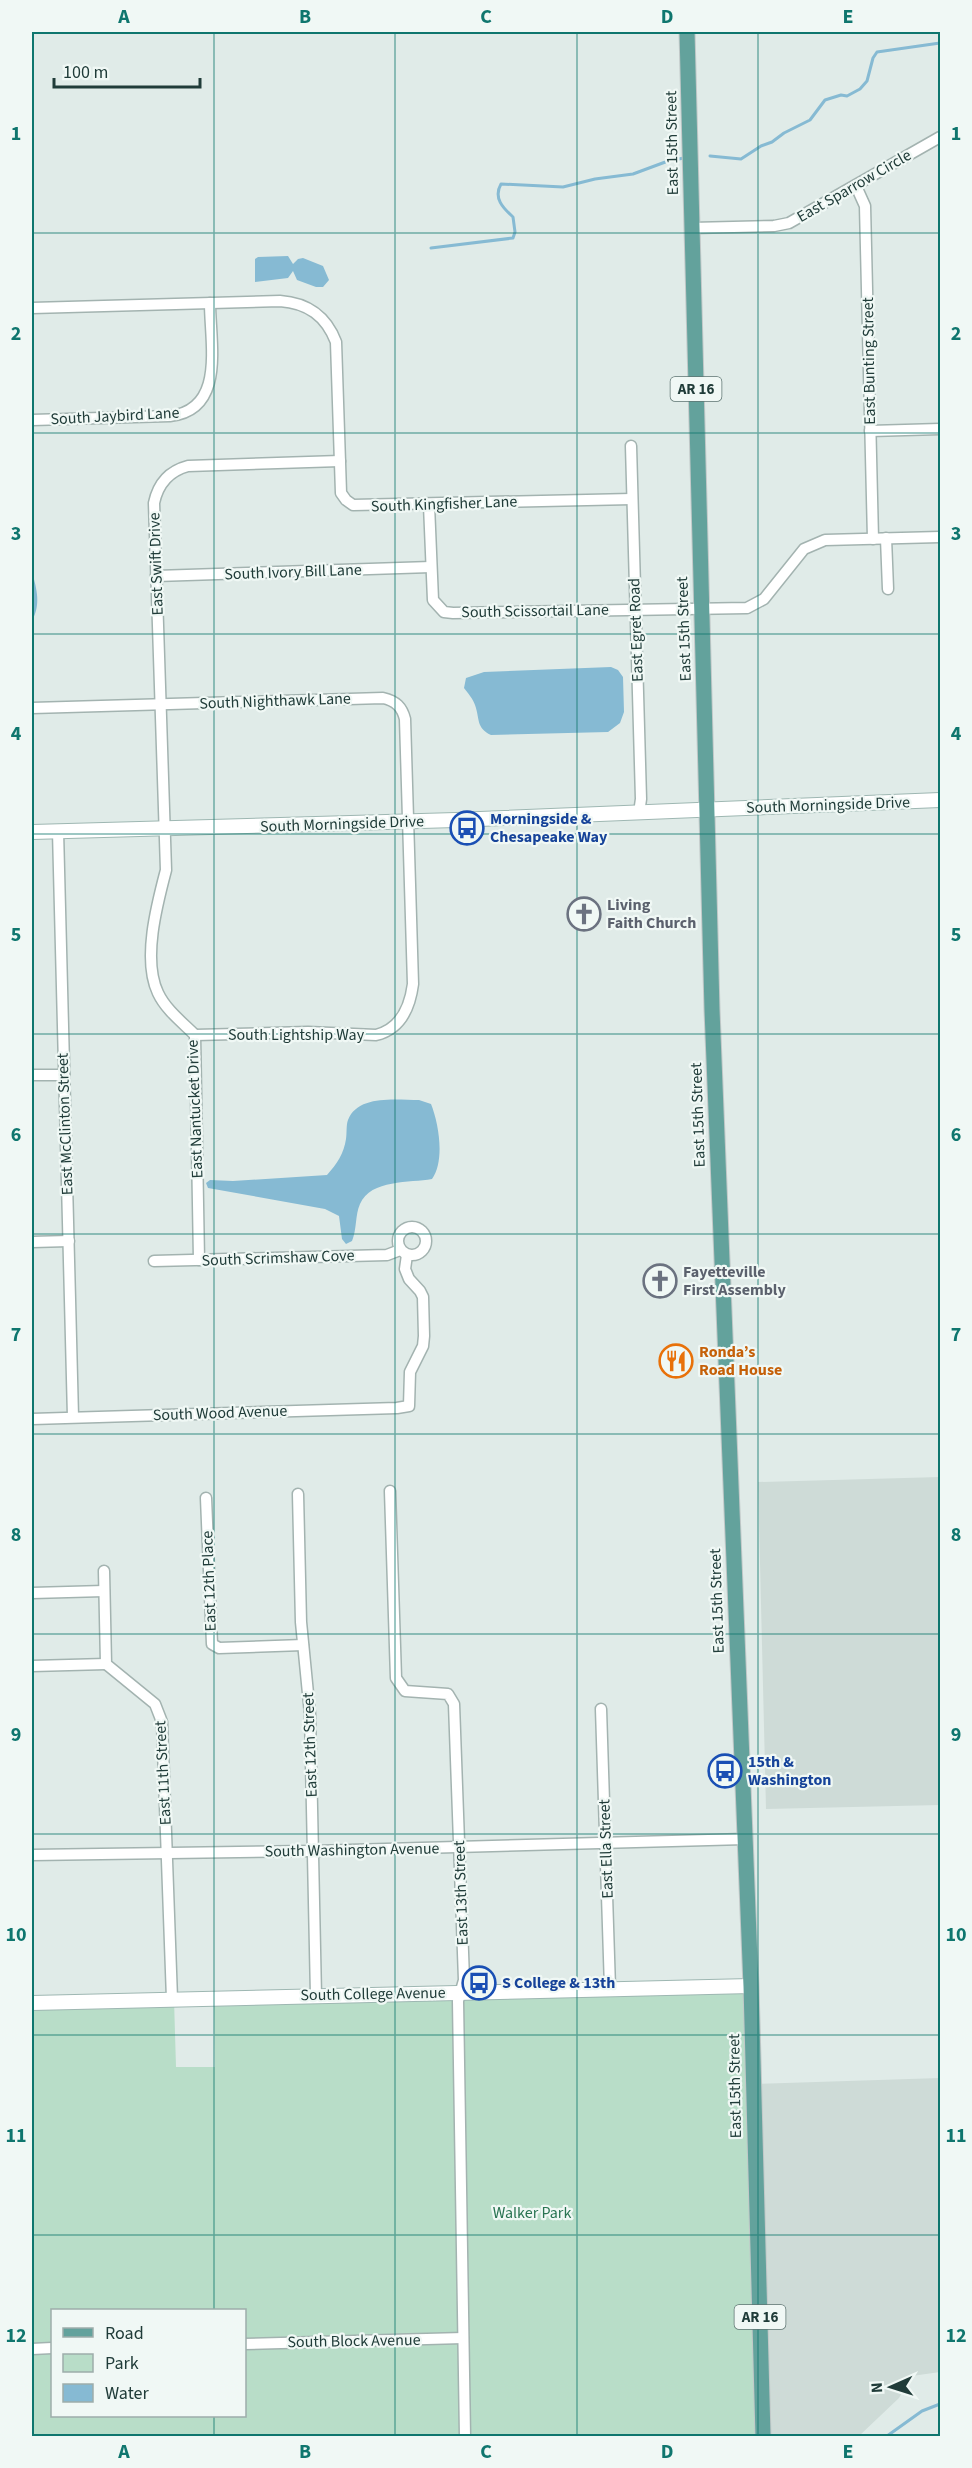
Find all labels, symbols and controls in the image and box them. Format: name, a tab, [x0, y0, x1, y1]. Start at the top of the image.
text: A	[117, 3, 130, 31]
text: B	[299, 3, 311, 31]
text: C	[480, 3, 492, 31]
text: D	[661, 3, 673, 31]
text: E	[843, 3, 853, 31]
scale bar	[54, 51, 200, 89]
text: 100 m	[63, 60, 108, 85]
street label: East 15th Street	[660, 90, 684, 196]
text: 1	[11, 120, 21, 148]
text: 1	[951, 120, 961, 148]
street label: East Sparrow Circle	[793, 144, 915, 228]
street label: East Bunting Street	[857, 296, 881, 425]
text: 2	[11, 320, 21, 348]
text: 2	[951, 320, 961, 348]
road number: AR 16	[670, 377, 722, 401]
street label: South Jaybird Lane	[50, 402, 180, 430]
street label: South Kingfisher Lane	[370, 490, 518, 518]
street label: East Swift Drive	[143, 512, 169, 616]
text: 3	[11, 520, 21, 548]
text: 3	[951, 520, 961, 548]
street label: South Ivory Bill Lane	[224, 559, 362, 585]
street label: East 15th Street	[671, 576, 697, 682]
street label: East Egret Road	[623, 578, 649, 682]
street label: South Scissortail Lane	[461, 599, 609, 623]
street label: South Nighthawk Lane	[199, 687, 351, 715]
text: 4	[11, 720, 22, 748]
text: 4	[951, 720, 962, 748]
street label: South Morningside Drive	[746, 791, 910, 819]
place label: Morningside & Chesapeake Way	[490, 808, 608, 848]
street label: South Morningside Drive	[260, 810, 424, 838]
bus stop icon: Morningside & Chesapeake Way	[449, 810, 485, 846]
place label: Living Faith Church	[607, 894, 696, 934]
church icon: Living Faith Church	[566, 896, 602, 932]
text: 5	[11, 921, 21, 949]
text: 5	[951, 921, 961, 949]
street label: South Lightship Way	[228, 1024, 365, 1046]
street label: East Nantucket Drive	[182, 1039, 208, 1179]
street label: East McClinton Street	[52, 1052, 78, 1195]
street label: East 15th Street	[685, 1062, 711, 1168]
text: 6	[11, 1121, 21, 1149]
text: 6	[951, 1121, 961, 1149]
street label: South Scrimshaw Cove	[201, 1244, 355, 1272]
place label: Fayetteville First Assembly	[683, 1261, 786, 1301]
church icon: Fayetteville First Assembly	[642, 1263, 678, 1299]
text: 7	[11, 1321, 21, 1349]
text: 7	[951, 1321, 961, 1349]
place label: Ronda’s Road House	[699, 1341, 782, 1381]
restaurant icon: Ronda’s Road House	[658, 1343, 694, 1379]
street label: South Wood Avenue	[152, 1400, 288, 1426]
text: 8	[11, 1521, 21, 1549]
text: 8	[951, 1521, 961, 1549]
street label: East 12th Place	[196, 1530, 222, 1632]
street label: East 15th Street	[704, 1548, 730, 1654]
street label: East 12th Street	[297, 1692, 323, 1798]
street label: East 11th Street	[149, 1720, 177, 1826]
text: 9	[11, 1721, 21, 1749]
text: 9	[951, 1721, 961, 1749]
place label: 15th & Washington	[748, 1751, 831, 1791]
bus stop icon: 15th & Washington	[707, 1753, 743, 1789]
street label: East Ella Street	[593, 1798, 619, 1899]
street label: South Washington Avenue	[264, 1837, 440, 1863]
street label: East 13th Street	[448, 1840, 474, 1946]
text: 10	[5, 1921, 27, 1949]
text: 10	[945, 1921, 967, 1949]
bus stop icon: S College & 13th	[461, 1965, 497, 2001]
place label: S College & 13th	[502, 1972, 615, 1994]
street label: South College Avenue	[300, 1982, 446, 2006]
street label: East 15th Street	[723, 2033, 747, 2139]
text: 11	[5, 2122, 27, 2150]
text: 11	[945, 2122, 967, 2150]
park label: Walker Park	[493, 2202, 571, 2224]
road number: AR 16	[734, 2305, 786, 2329]
legend	[51, 2309, 246, 2417]
text: Road	[105, 2321, 144, 2346]
text: 12	[5, 2322, 27, 2350]
text: 12	[945, 2322, 967, 2350]
street label: South Block Avenue	[287, 2329, 421, 2353]
text: Park	[105, 2351, 139, 2376]
north arrow	[861, 2357, 921, 2417]
text: Water	[105, 2381, 149, 2406]
text: N	[866, 2382, 888, 2394]
text: A	[117, 2438, 130, 2466]
text: B	[299, 2438, 311, 2466]
text: C	[480, 2438, 492, 2466]
text: D	[661, 2438, 673, 2466]
text: E	[843, 2438, 853, 2466]

